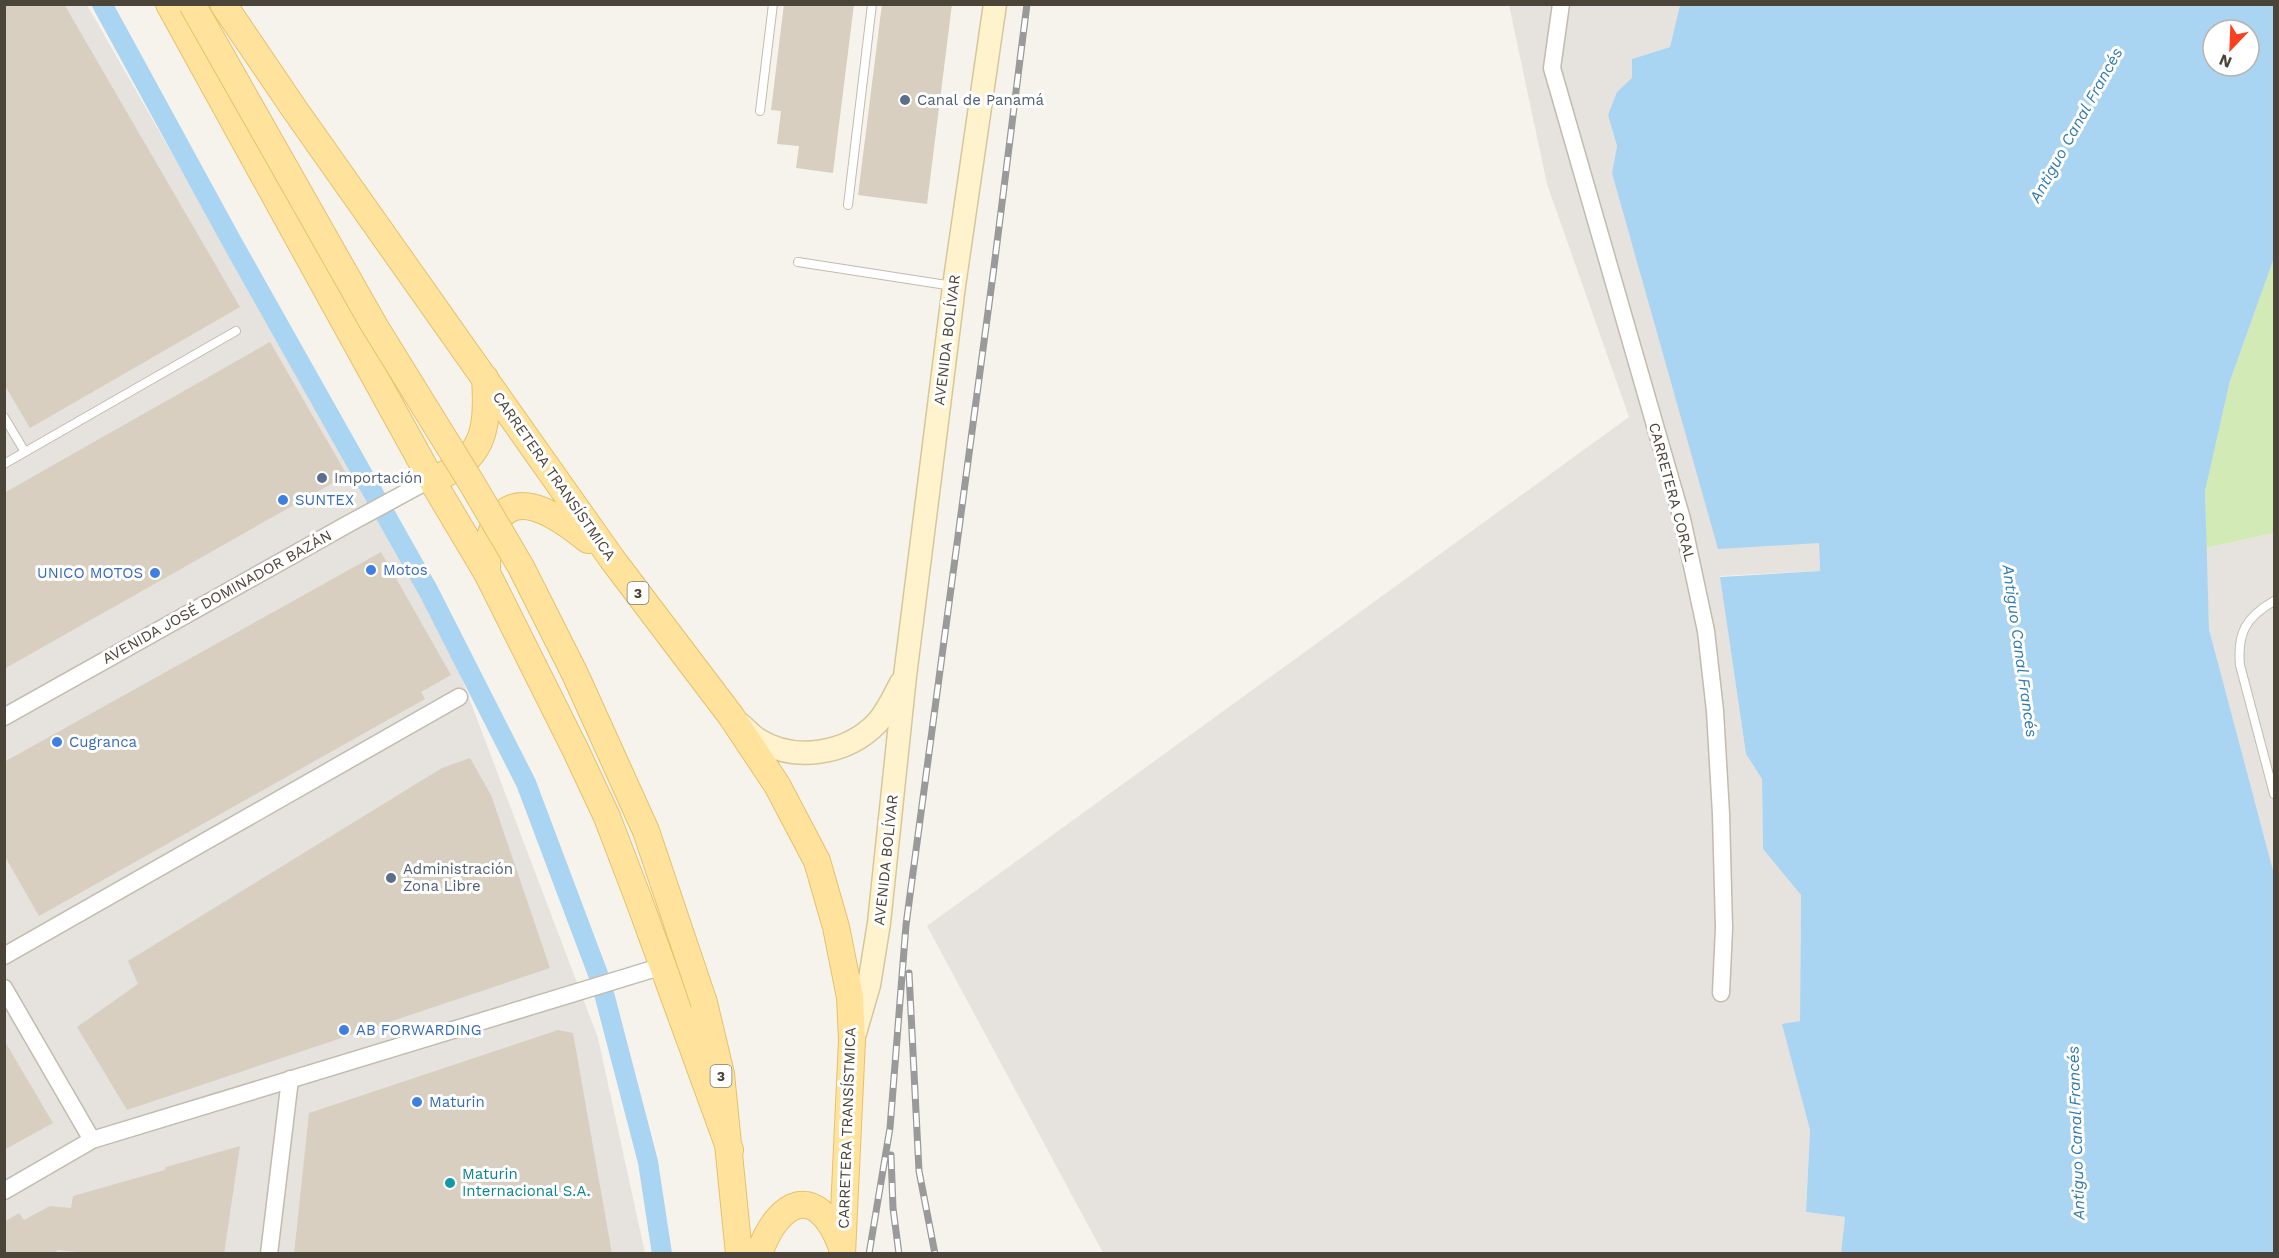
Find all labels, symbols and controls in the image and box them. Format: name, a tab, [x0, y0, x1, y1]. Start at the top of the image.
north arrow	[2201, 18, 2261, 78]
water label: Antiguo Canal Francés	[2025, 44, 2127, 207]
text: N	[2216, 50, 2235, 72]
place label: Canal de Panamá	[917, 91, 1045, 109]
marker: Canal de Panamá	[898, 93, 912, 107]
street label: AVENIDA BOLÍVAR	[930, 273, 964, 406]
street label: CARRETERA TRANSÍSTMICA	[489, 388, 619, 564]
street label: CARRETERA CORAL	[1645, 421, 1699, 563]
place label: Importación	[334, 469, 422, 487]
marker: Importación	[315, 471, 329, 485]
place label: SUNTEX	[295, 491, 354, 509]
marker: SUNTEX	[276, 493, 290, 507]
street label: AVENIDA JOSÉ DOMINADOR BAZÁN	[99, 526, 335, 668]
place label: Motos	[383, 561, 428, 579]
water label: Antiguo Canal Francés	[1998, 562, 2042, 739]
marker: Motos	[364, 563, 378, 577]
place label: UNICO MOTOS	[37, 564, 143, 582]
marker: UNICO MOTOS	[148, 566, 162, 580]
road number: 3	[628, 582, 648, 604]
place label: Cugranca	[69, 733, 138, 751]
marker: Cugranca	[50, 735, 64, 749]
street label: AVENIDA BOLÍVAR	[870, 794, 902, 926]
place label: Administración Zona Libre	[403, 860, 513, 895]
marker: Administración Zona Libre	[384, 871, 398, 885]
place label: AB FORWARDING	[356, 1021, 482, 1039]
marker: AB FORWARDING	[337, 1023, 351, 1037]
street label: CARRETERA TRANSÍSTMICA	[834, 1027, 860, 1229]
water label: Antiguo Canal Francés	[2063, 1046, 2089, 1221]
road number: 3	[710, 1065, 732, 1087]
place label: Maturin	[429, 1093, 485, 1111]
marker: Maturin	[410, 1095, 424, 1109]
place label: Maturin Internacional S.A.	[462, 1165, 591, 1200]
marker: Maturin Internacional S.A.	[443, 1176, 457, 1190]

